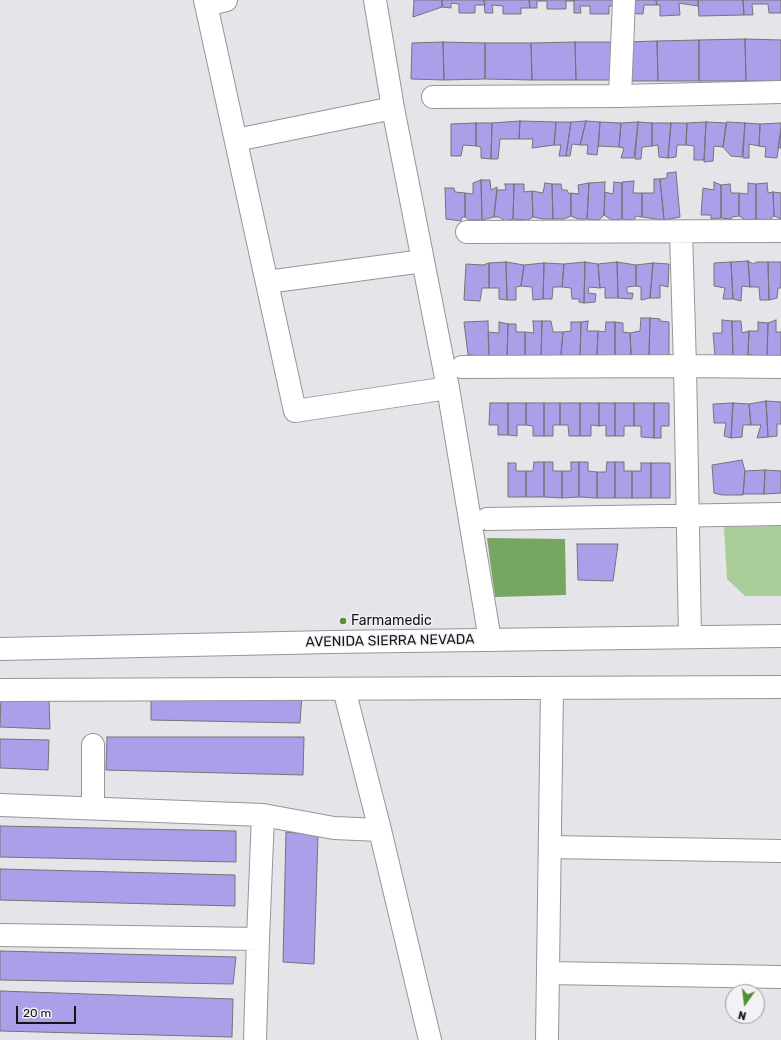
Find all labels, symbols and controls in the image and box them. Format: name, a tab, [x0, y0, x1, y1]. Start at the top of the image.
place label: Farmamedic	[351, 613, 432, 629]
marker: Farmamedic	[338, 616, 348, 626]
street label: AVENIDA SIERRA NEVADA	[305, 631, 475, 651]
north arrow	[725, 984, 765, 1024]
scale bar	[18, 998, 78, 1024]
text: 20 m	[23, 1006, 51, 1020]
text: N	[737, 1008, 748, 1022]

